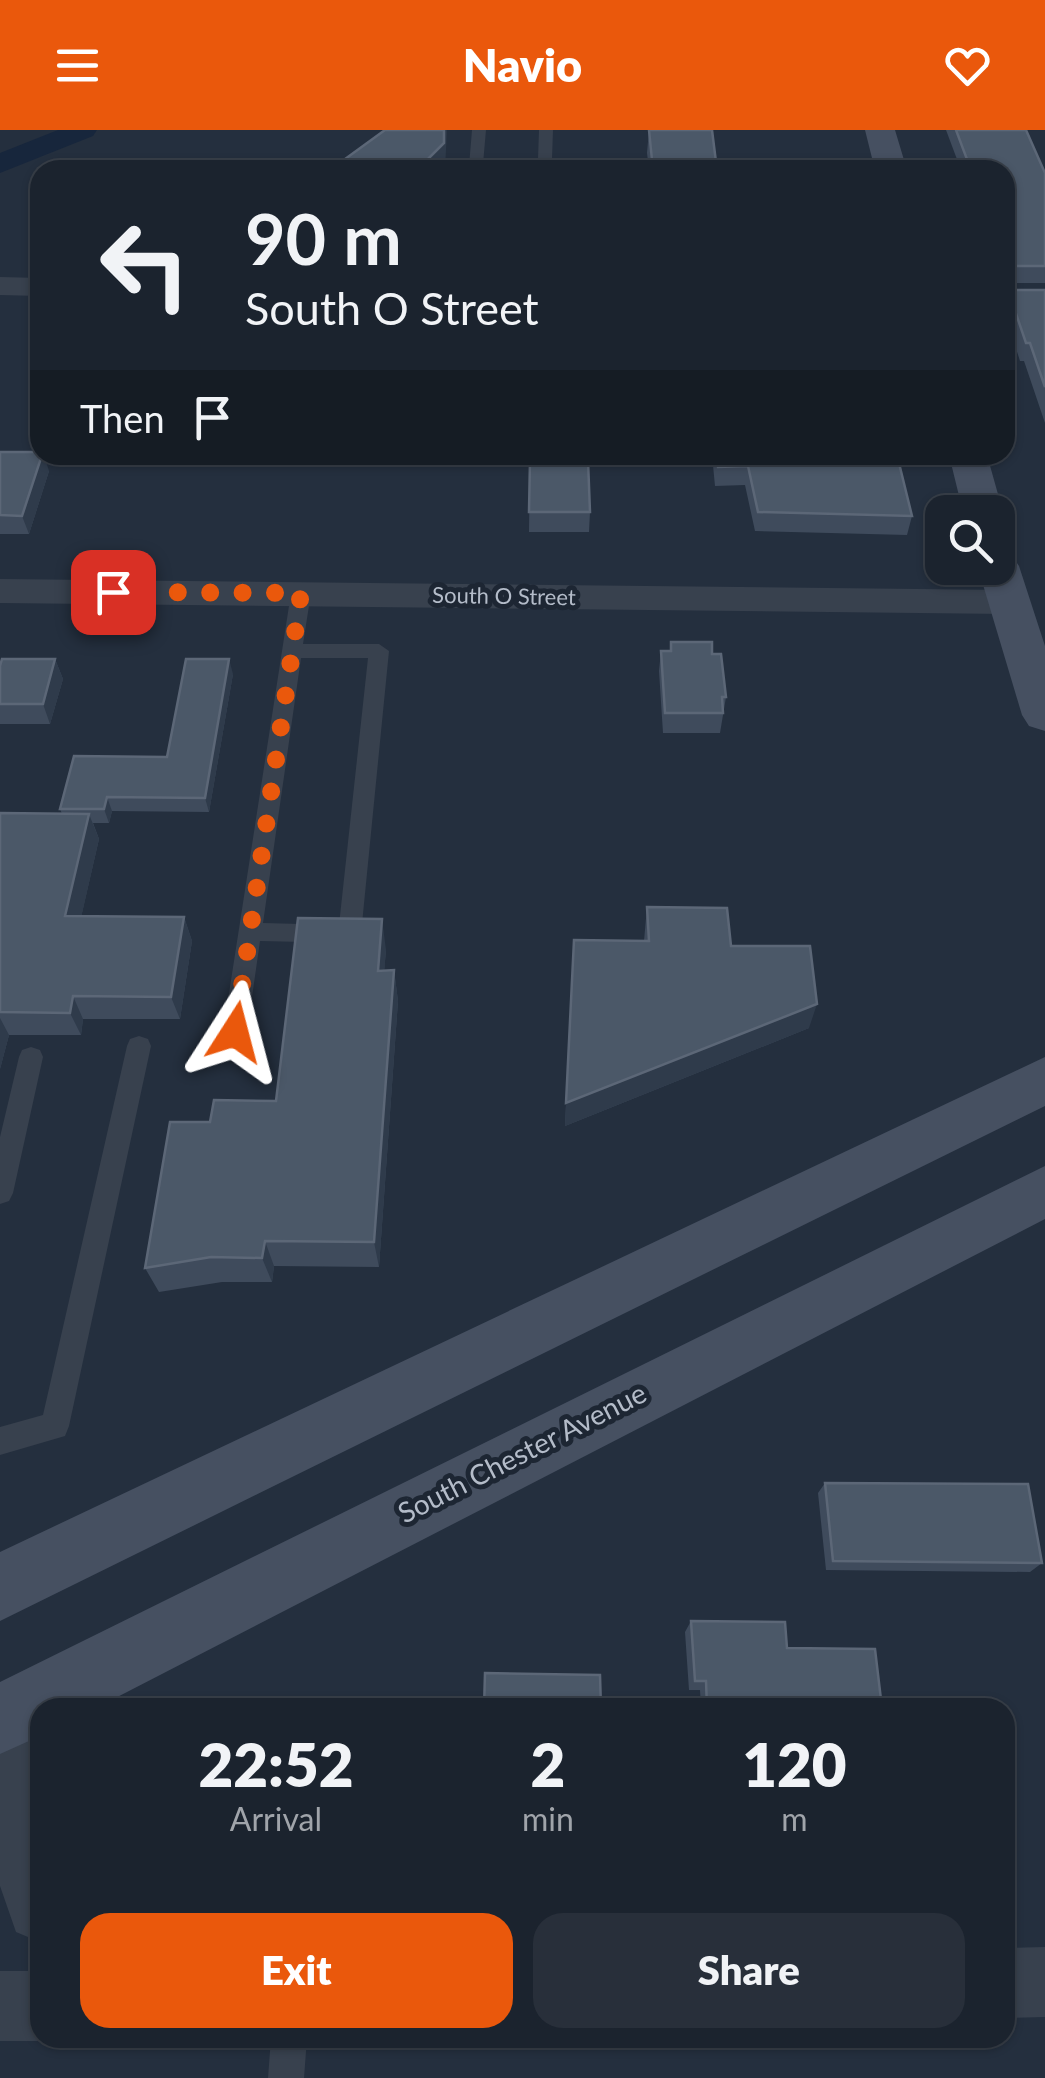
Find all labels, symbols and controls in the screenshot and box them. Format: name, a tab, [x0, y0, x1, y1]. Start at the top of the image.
icon: menu	[50, 38, 105, 93]
text: Navio	[463, 38, 582, 92]
icon: heart	[940, 38, 995, 93]
text: 90 m	[245, 196, 402, 280]
icon: left	[80, 200, 210, 330]
text: South O Street	[245, 281, 539, 335]
icon: arrive	[185, 390, 240, 445]
text: Then	[80, 395, 165, 441]
map controls	[925, 495, 1015, 585]
button: search	[925, 495, 1015, 585]
pin	[71, 550, 156, 635]
icon: arrive	[86, 565, 141, 620]
street label: South O Street	[432, 581, 576, 610]
position arrow	[183, 980, 287, 1084]
street label: South Chester Avenue	[392, 1375, 651, 1529]
text: 22:52	[198, 1728, 354, 1800]
text: 2	[530, 1728, 565, 1800]
text: 120	[742, 1728, 847, 1800]
text: Arrival	[230, 1799, 322, 1838]
text: min	[522, 1799, 574, 1838]
text: m	[781, 1799, 808, 1838]
button: Exit	[80, 1913, 513, 2028]
button: Share	[533, 1913, 965, 2028]

